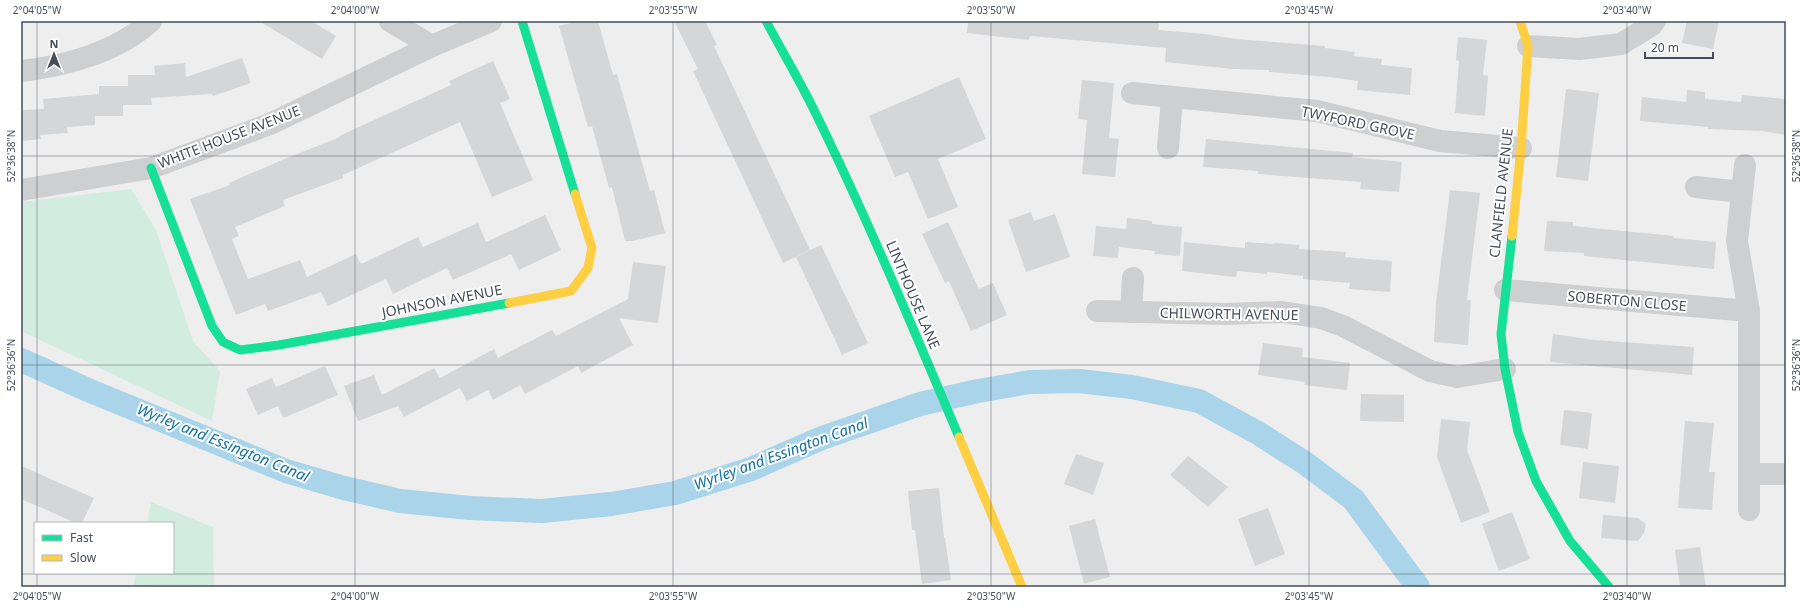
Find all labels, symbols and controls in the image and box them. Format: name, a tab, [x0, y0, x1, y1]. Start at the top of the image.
text: 2°04'05"W	[13, 3, 62, 17]
text: 2°04'00"W	[331, 3, 380, 17]
text: 2°03'55"W	[649, 3, 698, 17]
text: 2°03'50"W	[967, 3, 1016, 17]
text: 2°03'45"W	[1285, 3, 1334, 17]
text: 2°03'40"W	[1603, 3, 1652, 17]
north arrow	[34, 34, 74, 74]
scale bar	[1645, 34, 1713, 60]
text: N	[50, 36, 58, 51]
text: 20 m	[1651, 39, 1679, 56]
street label: WHITE HOUSE AVENUE	[155, 101, 303, 173]
street label: TWYFORD GROVE	[1300, 101, 1417, 144]
street label: CLANFIELD AVENUE	[1484, 127, 1517, 259]
text: 52°36'38"N	[4, 130, 18, 182]
text: 52°36'38"N	[1789, 130, 1803, 182]
street label: LINTHOUSE LANE	[882, 238, 945, 352]
street label: JOHNSON AVENUE	[378, 280, 504, 322]
street label: SOBERTON CLOSE	[1567, 286, 1687, 315]
street label: CHILWORTH AVENUE	[1160, 303, 1298, 324]
text: 52°36'36"N	[4, 339, 18, 391]
text: 52°36'36"N	[1789, 339, 1803, 391]
water label: Wyrley and Essington Canal	[134, 398, 313, 486]
water label: Wyrley and Essington Canal	[691, 412, 872, 494]
legend	[34, 522, 174, 574]
text: Fast	[70, 529, 94, 546]
text: Slow	[70, 549, 97, 566]
text: 2°04'05"W	[13, 589, 62, 603]
text: 2°04'00"W	[331, 589, 380, 603]
text: 2°03'55"W	[649, 589, 698, 603]
text: 2°03'50"W	[967, 589, 1016, 603]
text: 2°03'45"W	[1285, 589, 1334, 603]
text: 2°03'40"W	[1603, 589, 1652, 603]

